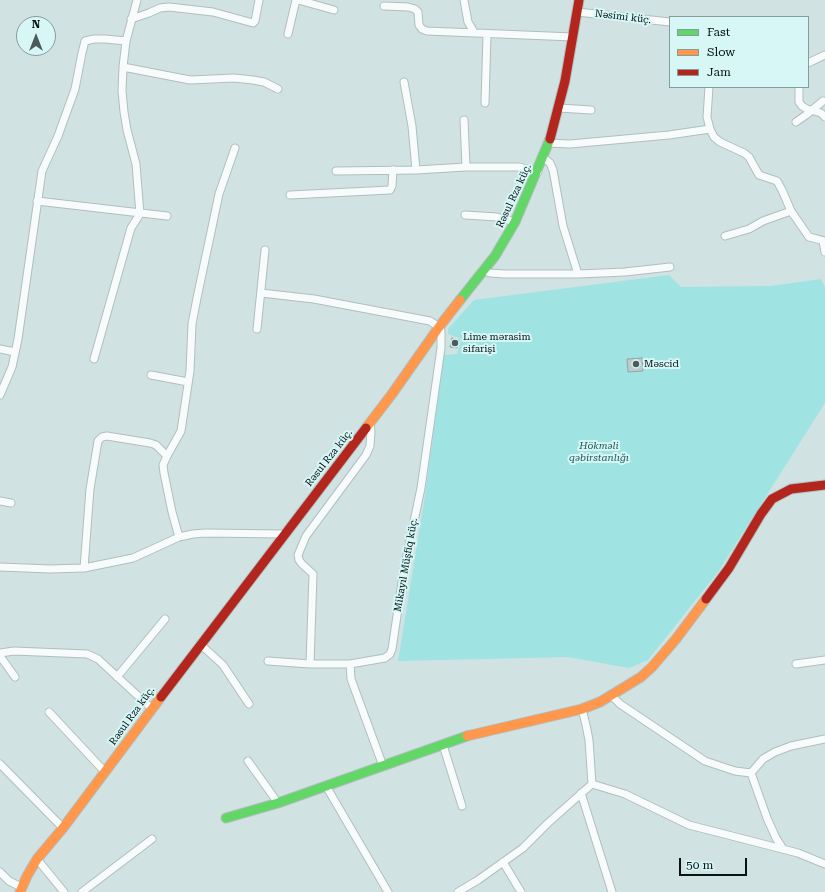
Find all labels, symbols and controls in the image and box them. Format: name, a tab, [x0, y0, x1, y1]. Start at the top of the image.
street label: Nəsimi küç.	[594, 8, 652, 26]
north arrow	[16, 16, 56, 56]
legend	[669, 16, 809, 88]
text: N	[32, 18, 40, 31]
text: Fast	[707, 25, 730, 39]
text: Slow	[707, 45, 735, 59]
text: Jam	[707, 65, 731, 79]
street label: Rəsul Rza küç.	[494, 162, 534, 230]
place label: Lime mərasim sifarişi	[463, 331, 531, 354]
marker: Lime mərasim sifarişi	[450, 338, 460, 348]
place label: Məscid	[644, 358, 679, 370]
marker: Məscid	[631, 359, 641, 369]
street label: Rəsul Rza küç.	[303, 427, 355, 489]
park label: Hökməli qəbirstanlığı	[569, 440, 629, 464]
street label: Mikayıl Müşfiq küç.	[392, 517, 420, 613]
street label: Rəsul Rza küç.	[107, 685, 157, 747]
scale bar	[681, 850, 749, 876]
text: 50 m	[686, 858, 713, 872]

